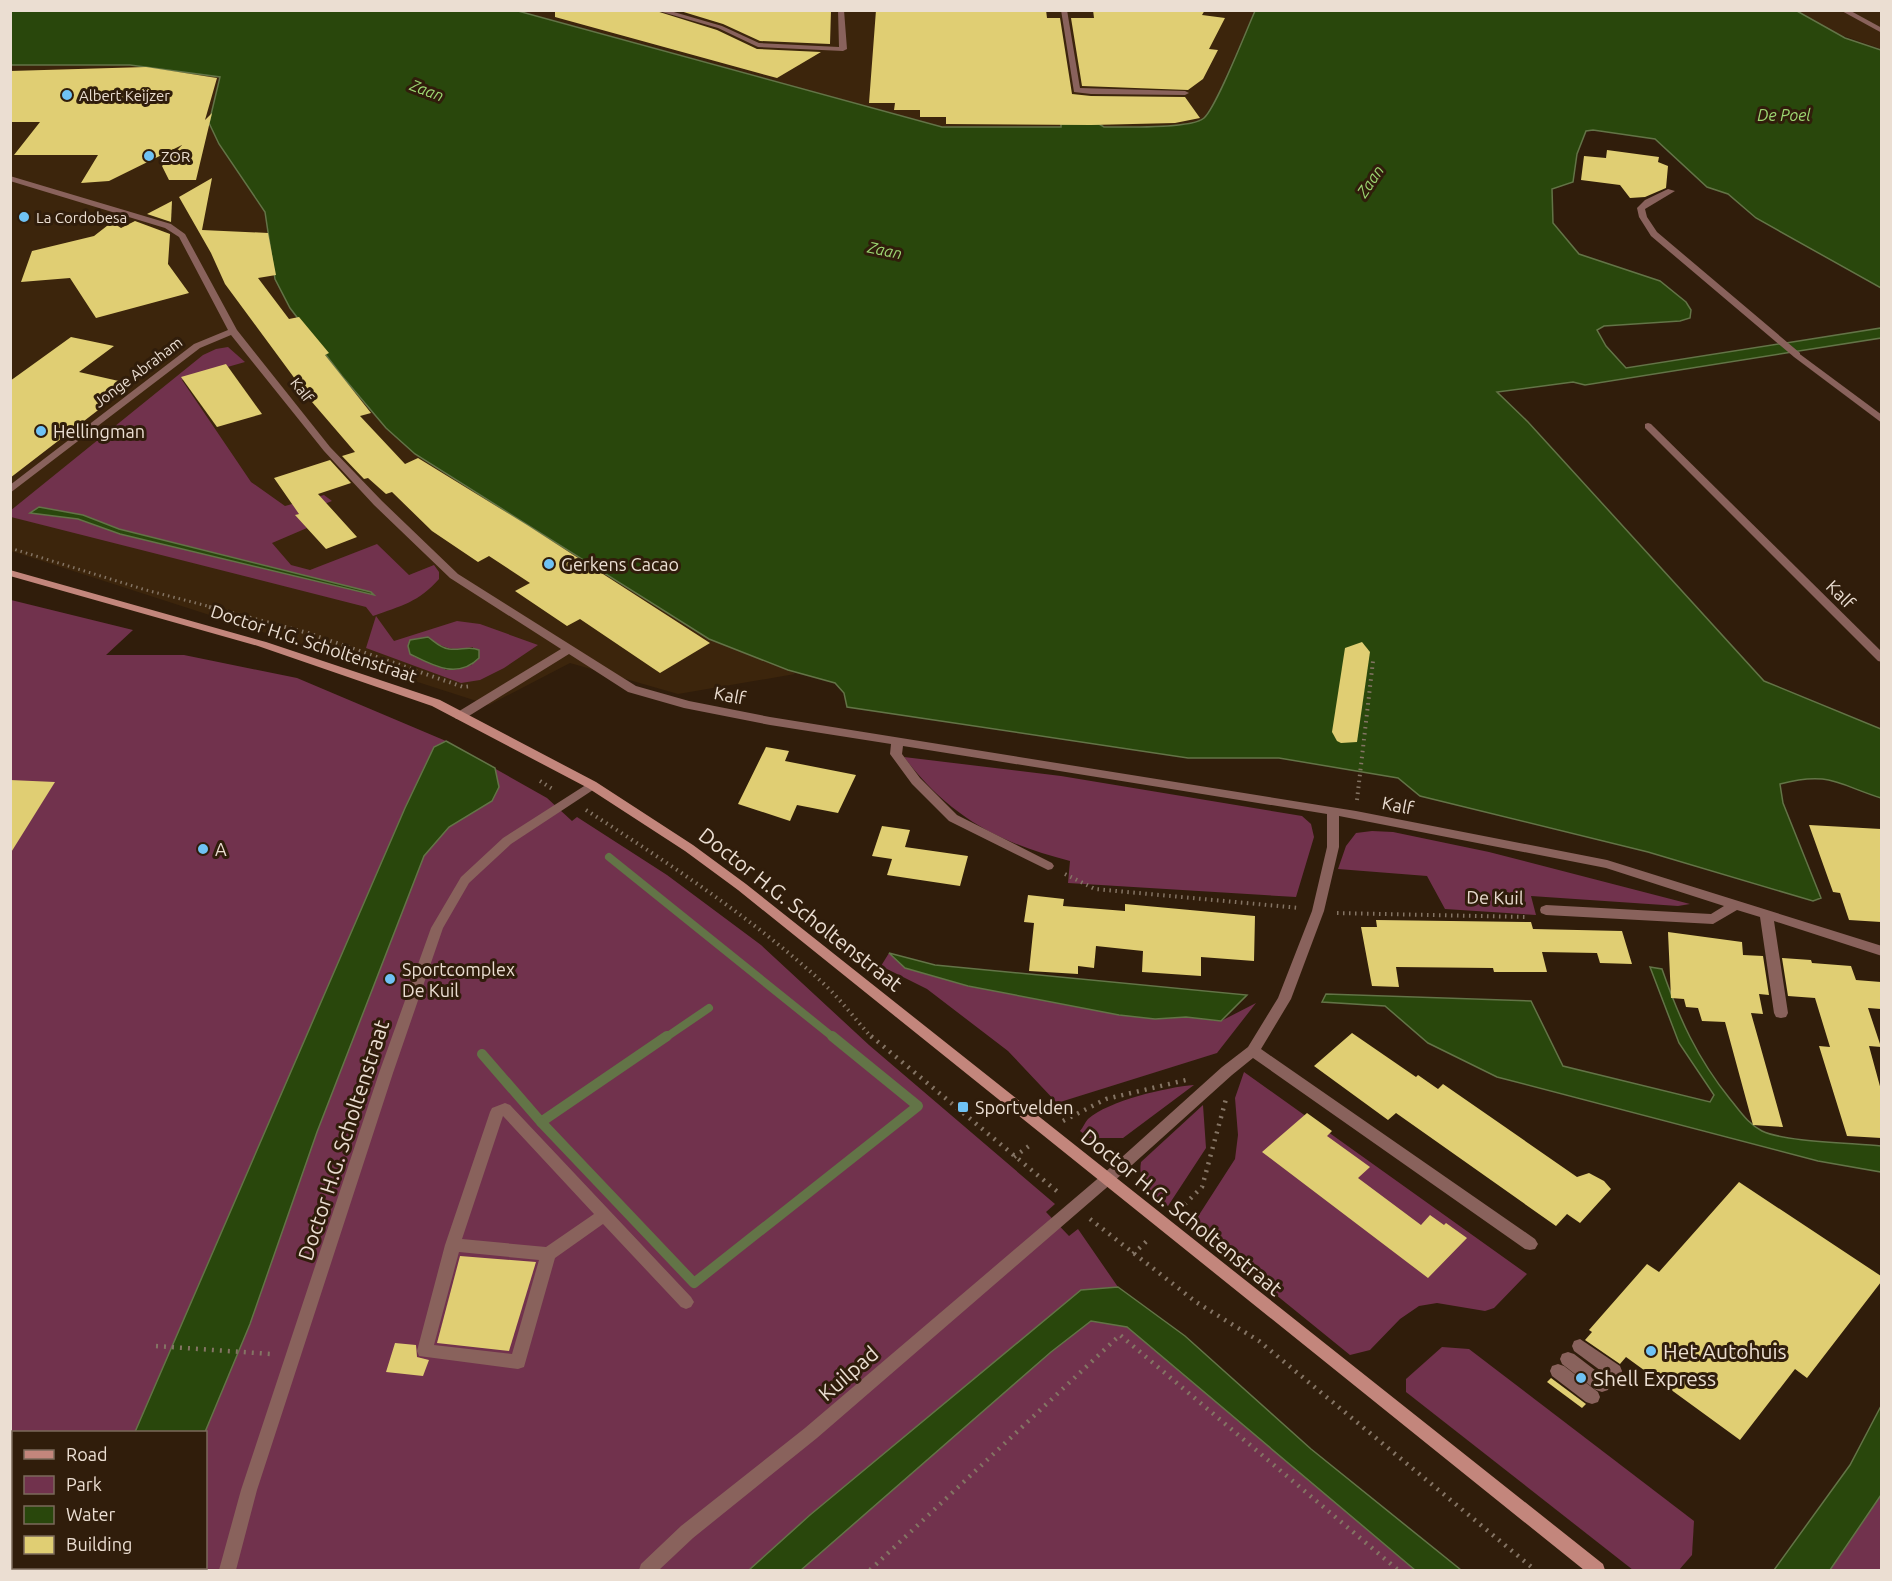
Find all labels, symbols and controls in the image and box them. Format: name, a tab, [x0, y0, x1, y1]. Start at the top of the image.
water label: Zaan	[407, 75, 446, 105]
place label: Albert Keijzer	[79, 87, 170, 104]
marker: Albert Keijzer	[60, 88, 74, 102]
water label: De Poel	[1757, 106, 1811, 124]
place label: ZOR	[161, 148, 190, 165]
marker: ZOR	[142, 149, 156, 163]
water label: Zaan	[1352, 162, 1387, 201]
place label: La Cordobesa	[36, 209, 127, 226]
marker: La Cordobesa	[17, 210, 31, 224]
water label: Zaan	[865, 237, 904, 262]
street label: Jonge Abraham	[90, 333, 186, 411]
street label: Kalf	[287, 374, 317, 406]
place label: Hellingman	[53, 421, 145, 441]
marker: Hellingman	[34, 424, 48, 438]
place label: Gerkens Cacao	[561, 554, 679, 574]
marker: Gerkens Cacao	[542, 557, 556, 571]
street label: Kalf	[1823, 576, 1859, 612]
street label: Doctor H.G. Scholtenstraat	[208, 600, 420, 686]
street label: Kalf	[712, 682, 748, 708]
street label: Kalf	[1380, 792, 1416, 818]
street label: Doctor H.G. Scholtenstraat	[695, 822, 907, 996]
place label: A	[215, 839, 227, 859]
marker: A	[196, 842, 210, 856]
street label: De Kuil	[1466, 887, 1524, 908]
place label: Sportcomplex De Kuil	[402, 959, 515, 1000]
marker: Sportcomplex De Kuil	[383, 972, 397, 986]
street label: Doctor H.G. Scholtenstraat	[293, 1017, 393, 1263]
place label: Sportvelden	[975, 1097, 1074, 1117]
marker: Sportvelden	[956, 1100, 970, 1114]
street label: Doctor H.G. Scholtenstraat	[1077, 1124, 1287, 1300]
place label: Het Autohuis	[1663, 1339, 1787, 1363]
street label: Kuilpad	[813, 1341, 883, 1405]
marker: Het Autohuis	[1644, 1344, 1658, 1358]
place label: Shell Express	[1593, 1366, 1716, 1390]
marker: Shell Express	[1574, 1371, 1588, 1385]
legend	[12, 1431, 207, 1569]
text: Road	[66, 1444, 108, 1464]
text: Park	[66, 1474, 102, 1494]
text: Water	[66, 1504, 116, 1524]
text: Building	[66, 1534, 132, 1554]

